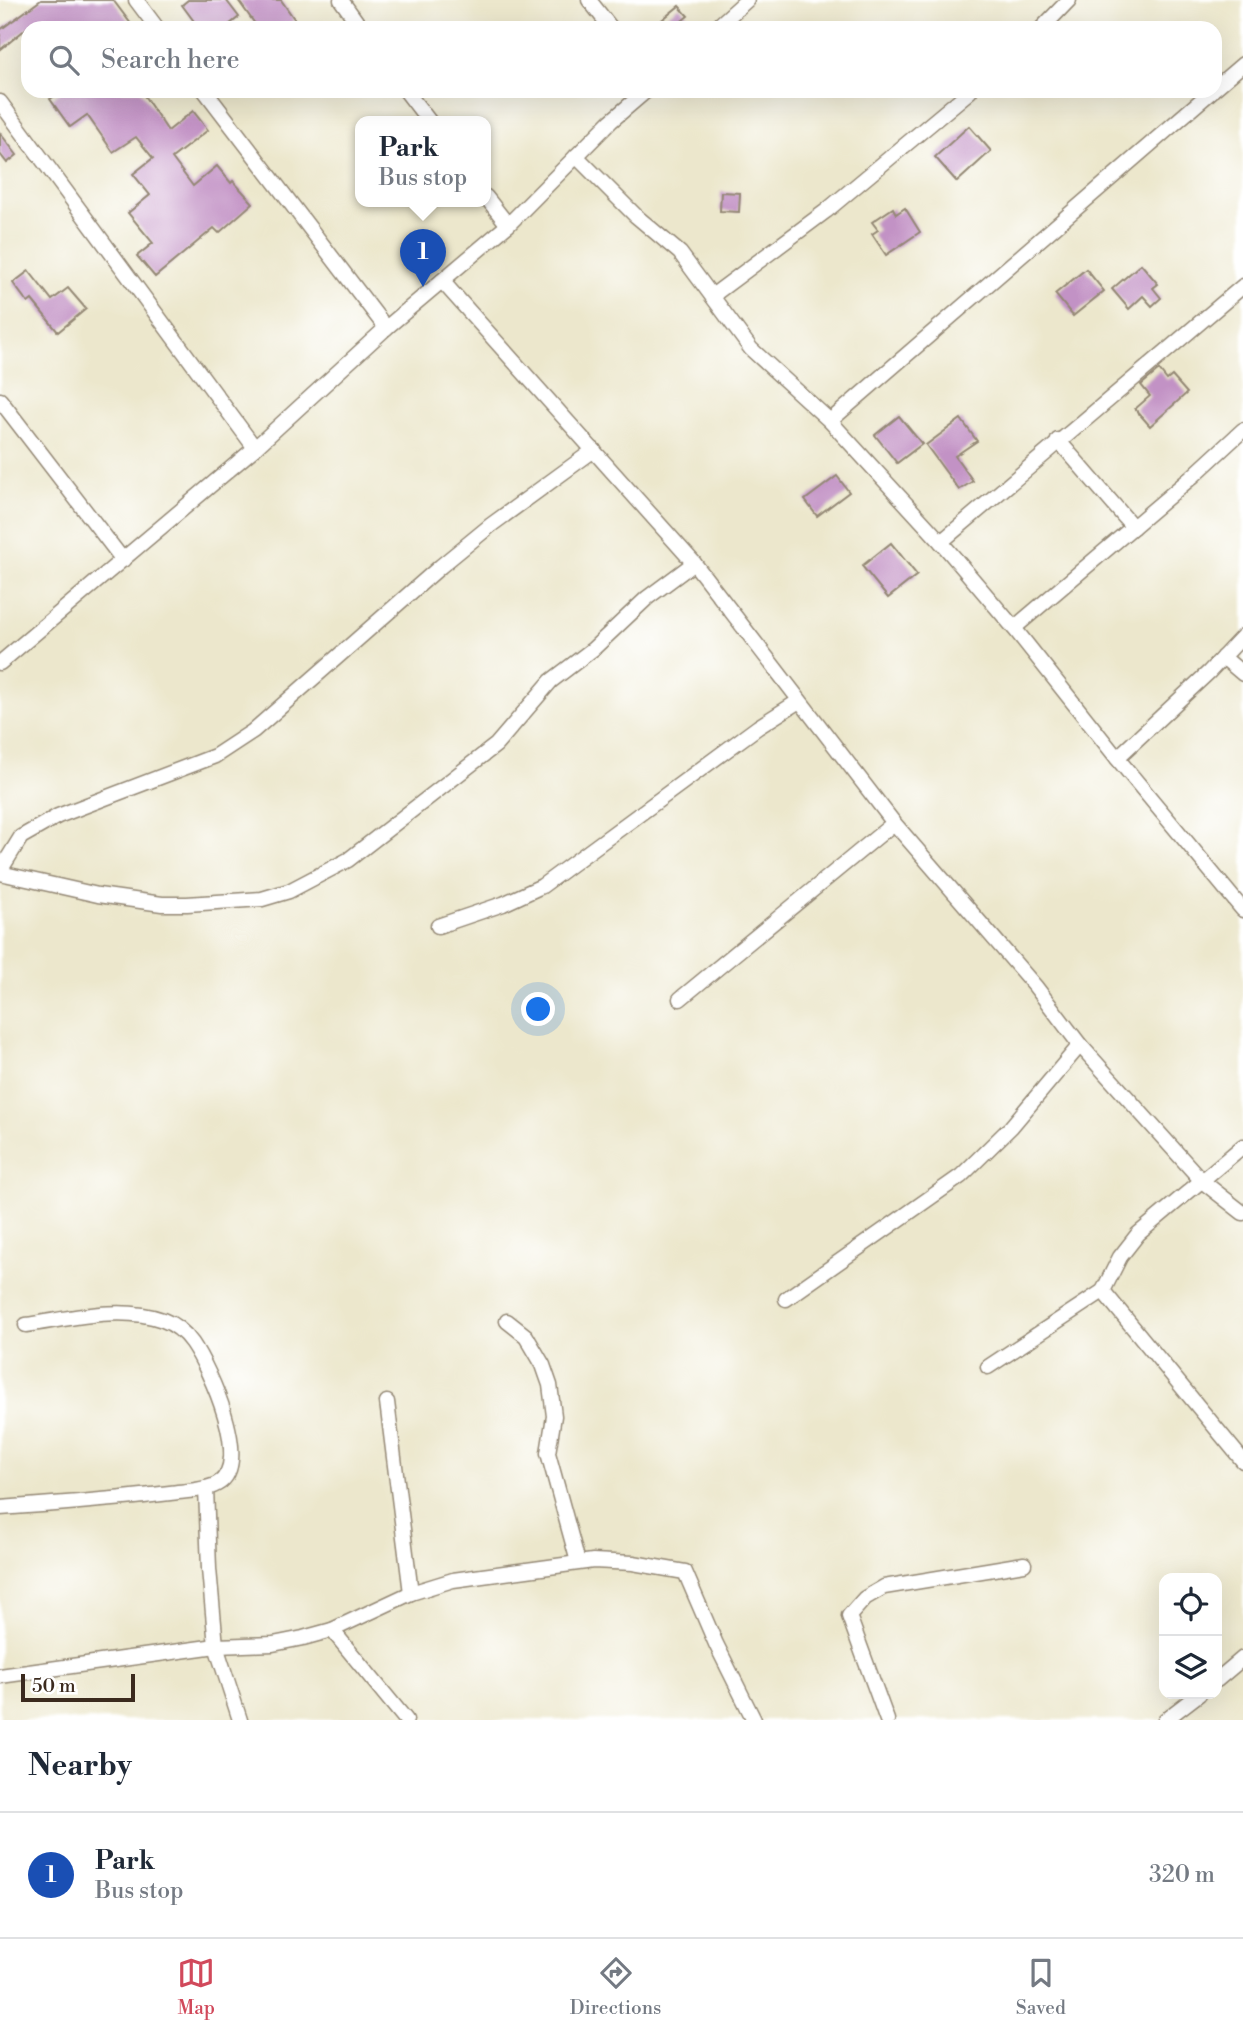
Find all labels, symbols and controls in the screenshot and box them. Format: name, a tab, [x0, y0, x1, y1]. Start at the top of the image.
search box	[21, 21, 1222, 98]
icon: search	[45, 41, 83, 79]
text: Search here	[101, 44, 240, 76]
popup	[355, 116, 491, 207]
text: Park	[379, 132, 439, 164]
text: Bus stop	[379, 164, 467, 192]
pin: 1	[400, 229, 446, 287]
your location	[521, 992, 555, 1026]
map controls	[1159, 1573, 1222, 1699]
button: locate	[1159, 1573, 1222, 1636]
button: layers	[1159, 1636, 1222, 1699]
scale bar	[21, 1671, 135, 1703]
text: 50 m	[32, 1674, 76, 1698]
text: Nearby	[28, 1747, 132, 1785]
text: Park	[95, 1845, 155, 1877]
text: 1	[45, 1861, 57, 1889]
text: 320 m	[1149, 1861, 1215, 1889]
text: Bus stop	[95, 1877, 183, 1905]
tab: Map	[177, 1954, 215, 2020]
tab: Directions	[570, 1954, 661, 2020]
tab: Saved	[1016, 1954, 1066, 2020]

